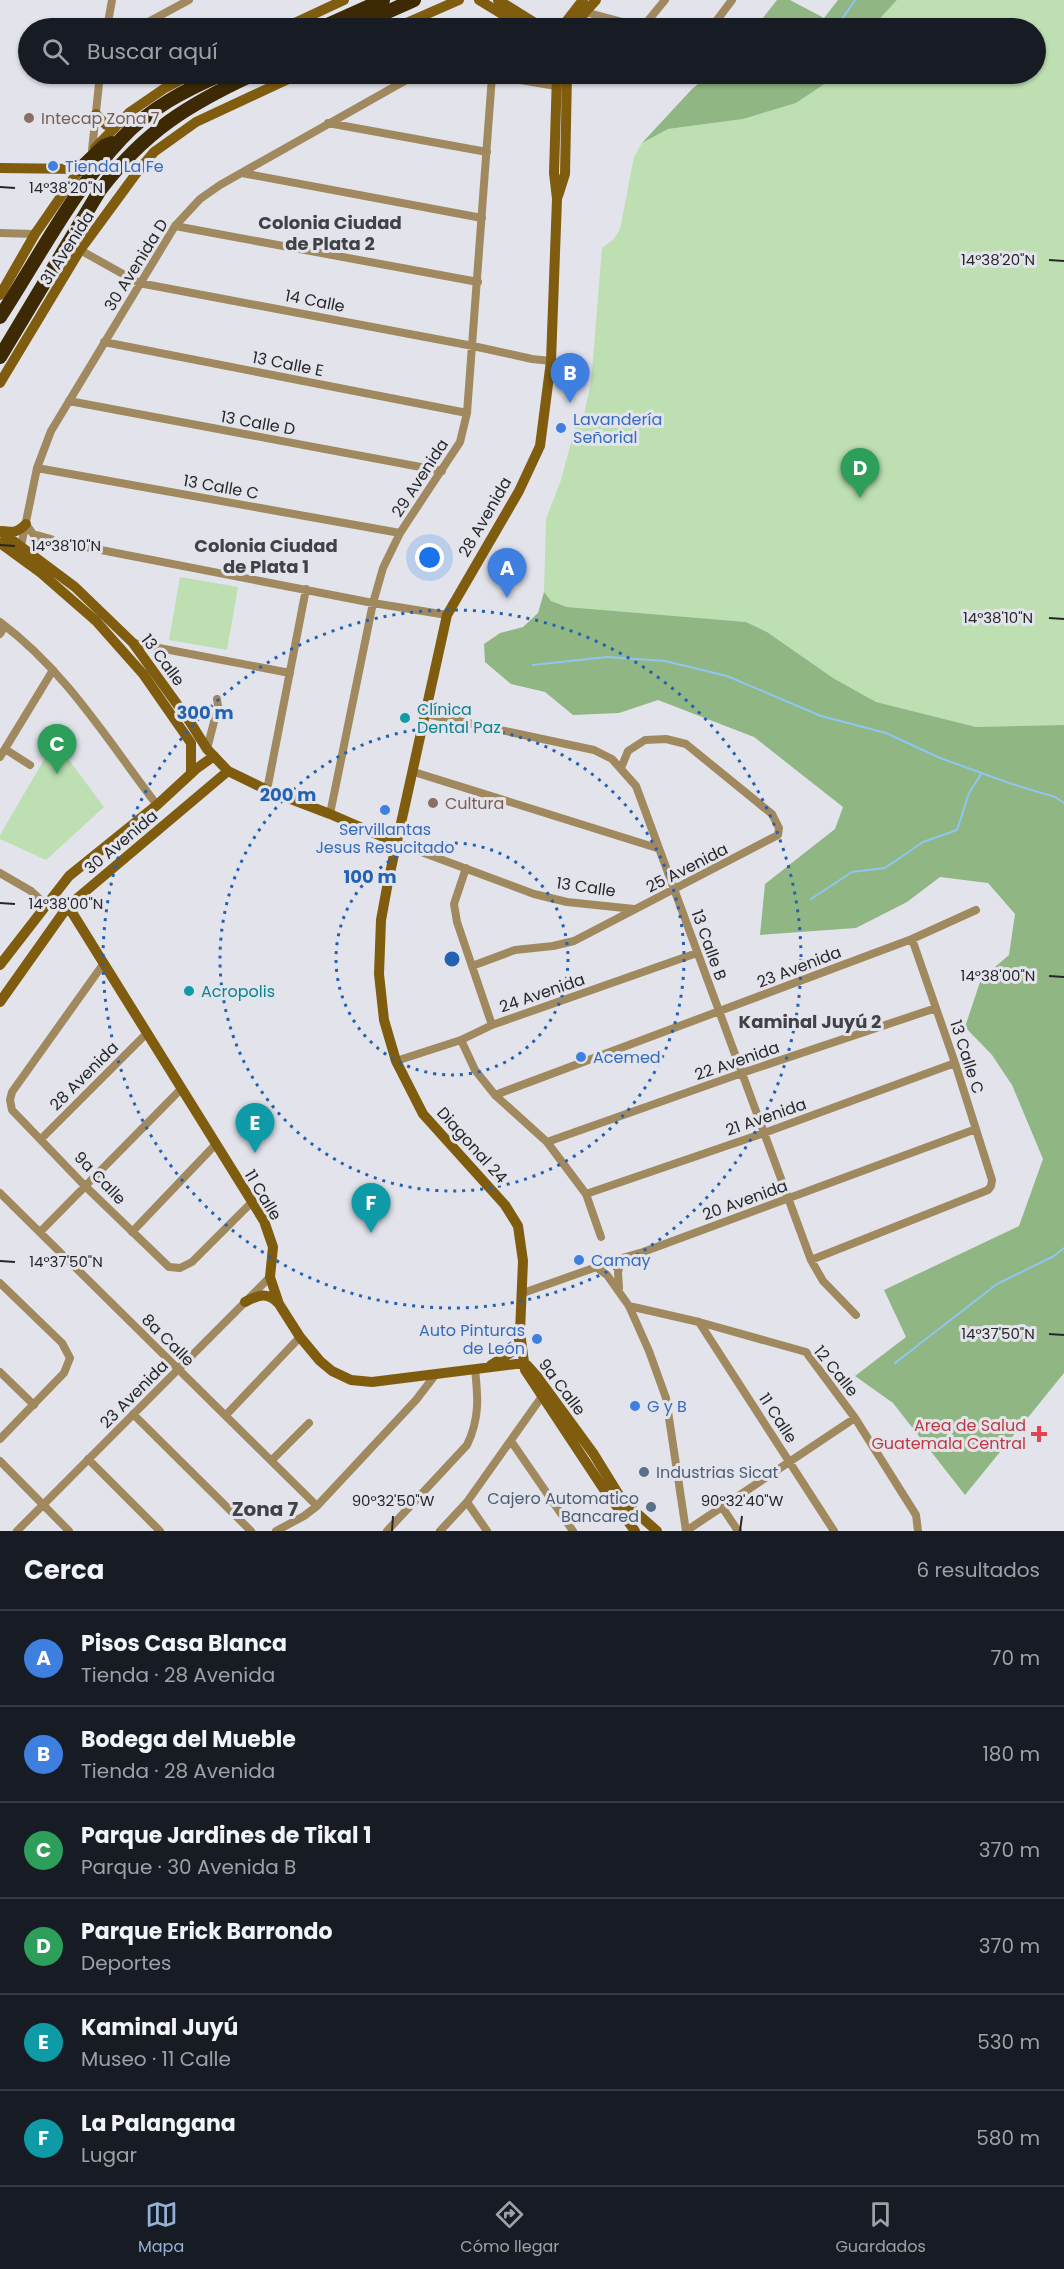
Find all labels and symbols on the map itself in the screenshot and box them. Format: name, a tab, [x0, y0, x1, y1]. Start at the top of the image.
place label: Intecap Zona 7	[41, 107, 160, 130]
marker: Intecap Zona 7	[22, 111, 36, 125]
place label: Tienda La Fe	[65, 155, 164, 178]
marker: Tienda La Fe	[46, 159, 60, 173]
text: 14°38'20"N	[29, 177, 103, 198]
street label: 31 Avenida	[34, 206, 100, 290]
district label: Colonia Ciudad de Plata 2	[258, 210, 402, 256]
street label: 30 Avenida D	[98, 214, 174, 316]
text: 14°38'20"N	[961, 249, 1035, 270]
street label: 14 Calle	[283, 284, 347, 318]
street label: 13 Calle E	[250, 346, 326, 382]
pin: B	[550, 354, 590, 403]
street label: 13 Calle D	[219, 405, 297, 441]
place label: Lavandería Señorial	[573, 408, 662, 449]
marker: Lavandería Señorial	[554, 421, 568, 435]
street label: 29 Avenida	[386, 434, 454, 522]
pin: D	[840, 448, 880, 498]
street label: 13 Calle C	[181, 469, 261, 505]
street label: 28 Avenida	[453, 473, 517, 561]
district label: Colonia Ciudad de Plata 1	[194, 533, 338, 579]
text: 14°38'10"N	[31, 535, 101, 556]
your location	[415, 543, 444, 572]
pin: A	[488, 548, 526, 598]
text: 14°38'10"N	[963, 607, 1033, 628]
street label: 13 Calle	[136, 629, 190, 691]
place label: Clínica Dental Paz	[417, 698, 501, 739]
text: 300 m	[176, 700, 234, 725]
marker: Clínica Dental Paz	[398, 711, 412, 725]
pin: C	[38, 724, 76, 774]
text: 200 m	[260, 782, 316, 807]
place label: Cultura	[445, 792, 504, 815]
marker: Cultura	[426, 796, 440, 810]
marker: Servillantas Jesus Resucitado	[378, 803, 392, 817]
street label: 30 Avenida	[79, 805, 163, 879]
place label: Servillantas Jesus Resucitado	[315, 818, 455, 859]
street label: 25 Avenida	[642, 838, 732, 898]
text: 100 m	[343, 864, 397, 889]
street label: 13 Calle	[555, 871, 617, 903]
text: 14°38'00"N	[29, 893, 103, 914]
street label: 13 Calle B	[686, 906, 733, 984]
street label: 23 Avenida	[754, 940, 844, 994]
centre of rings	[442, 949, 462, 969]
text: 14°38'00"N	[961, 965, 1035, 986]
street label: 24 Avenida	[496, 968, 588, 1018]
place label: Acropolis	[201, 980, 275, 1003]
marker: Acropolis	[182, 984, 196, 998]
district label: Kaminal Juyú 2	[739, 1009, 881, 1034]
street label: 13 Calle C	[944, 1017, 990, 1097]
street label: 28 Avenida	[44, 1036, 124, 1116]
street label: 22 Avenida	[692, 1036, 782, 1086]
place label: Acemed	[593, 1046, 661, 1069]
marker: Acemed	[574, 1050, 588, 1064]
street label: 21 Avenida	[722, 1092, 810, 1142]
street label: Diagonal 24	[431, 1102, 513, 1188]
pin: E	[236, 1104, 274, 1153]
street label: 9a Calle	[69, 1146, 131, 1210]
street label: 11 Calle	[239, 1165, 287, 1225]
street label: 20 Avenida	[699, 1174, 791, 1226]
pin: F	[352, 1184, 391, 1233]
place label: Camay	[591, 1249, 650, 1272]
text: 14°37'50"N	[29, 1251, 103, 1272]
marker: Camay	[572, 1253, 586, 1267]
street label: 8a Calle	[136, 1308, 200, 1372]
place label: Auto Pinturas de León	[419, 1319, 525, 1360]
text: 14°37'50"N	[961, 1323, 1035, 1344]
marker: Auto Pinturas de León	[530, 1332, 544, 1346]
street label: 12 Calle	[808, 1341, 864, 1401]
street label: 9a Calle	[533, 1354, 591, 1420]
street label: 23 Avenida	[95, 1355, 173, 1433]
street label: 11 Calle	[753, 1388, 803, 1448]
place label: G y B	[647, 1395, 687, 1418]
marker: G y B	[628, 1399, 642, 1413]
place label: Area de Salud Guatemala Central	[871, 1414, 1026, 1455]
marker: Area de Salud Guatemala Central	[1030, 1425, 1048, 1443]
place label: Industrias Sicat	[656, 1461, 779, 1484]
marker: Industrias Sicat	[637, 1465, 651, 1479]
place label: Cajero Automatico Bancared	[487, 1487, 639, 1528]
text: 90°32'50"W	[352, 1490, 435, 1511]
text: 90°32'40"W	[701, 1490, 784, 1511]
district label: Zona 7	[232, 1495, 299, 1523]
marker: Cajero Automatico Bancared	[644, 1500, 658, 1514]

